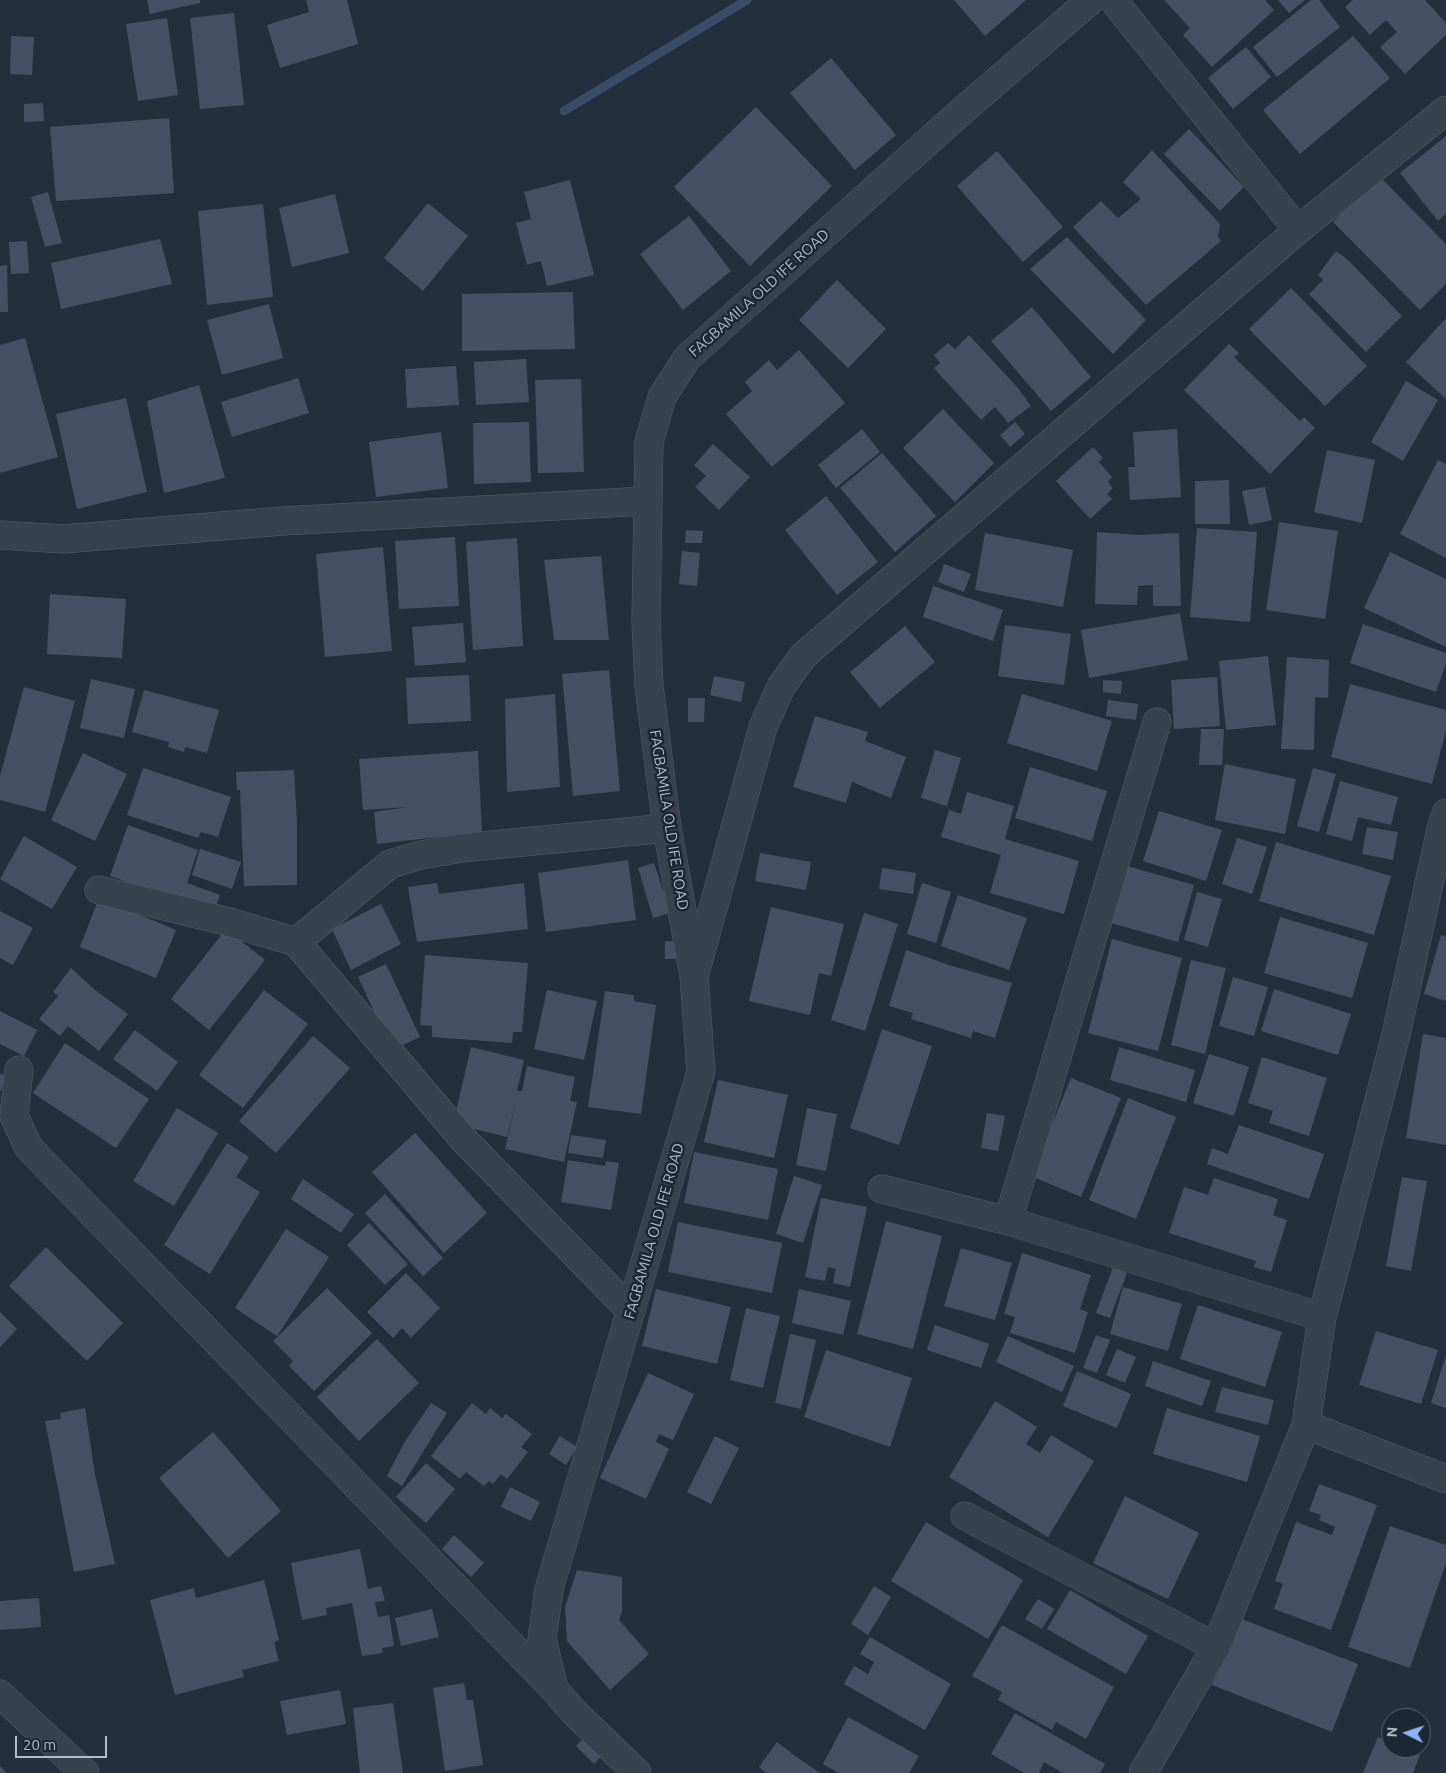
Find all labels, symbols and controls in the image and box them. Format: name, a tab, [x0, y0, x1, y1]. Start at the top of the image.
street label: FAGBAMILA OLD IFE ROAD	[685, 225, 833, 361]
street label: FAGBAMILA OLD IFE ROAD	[646, 729, 692, 911]
street label: FAGBAMILA OLD IFE ROAD	[620, 1141, 688, 1321]
north arrow	[1381, 1708, 1431, 1758]
scale bar	[18, 1726, 110, 1758]
text: N	[1384, 1726, 1400, 1738]
text: 20 m	[23, 1736, 56, 1753]

